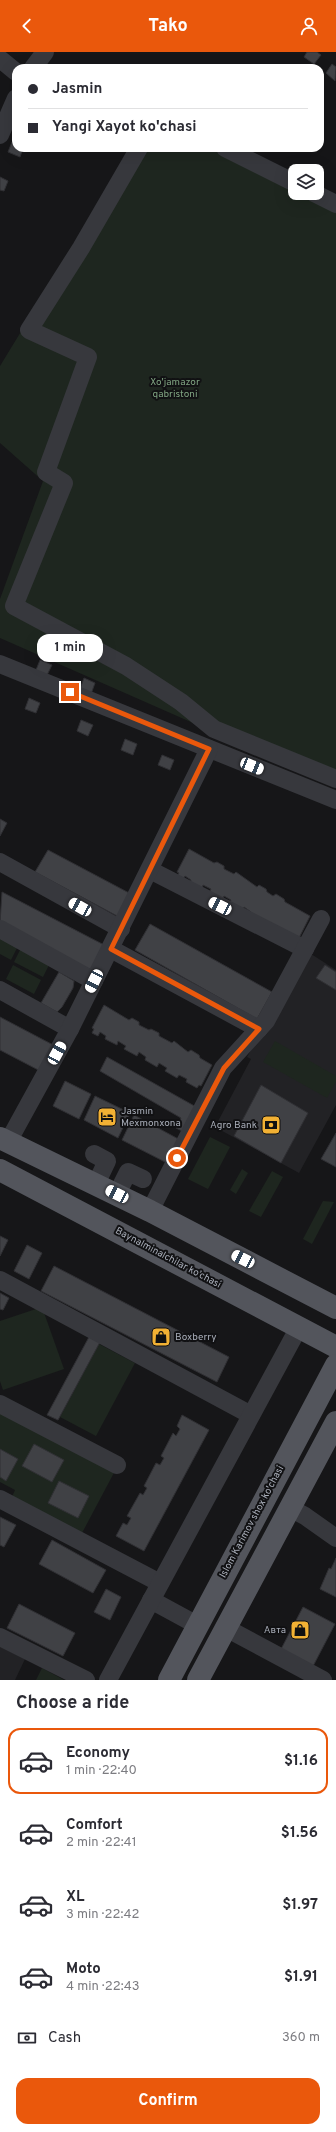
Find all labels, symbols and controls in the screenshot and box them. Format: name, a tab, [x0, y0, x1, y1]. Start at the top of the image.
icon: back	[16, 15, 38, 37]
text: Tako	[148, 15, 188, 38]
icon: person	[298, 15, 320, 37]
text: Jasmin	[52, 80, 102, 99]
text: Yangi Xayot ko'chasi	[52, 118, 197, 137]
map controls	[288, 164, 324, 200]
button: layers	[288, 164, 324, 200]
park label: Xo'jamazor qabristoni	[150, 376, 200, 401]
callout: 1 min	[37, 634, 103, 662]
text: 1 min	[54, 640, 86, 656]
route end	[61, 683, 79, 701]
car	[239, 756, 265, 776]
car	[207, 895, 233, 917]
car	[67, 896, 93, 918]
car	[83, 968, 105, 994]
car	[46, 1040, 68, 1066]
place label: Jasmin Mexmonxona	[121, 1105, 181, 1130]
hotel icon: Jasmin Mexmonxona	[96, 1106, 118, 1128]
bank icon: Agro Bank	[260, 1114, 282, 1136]
place label: Agro Bank	[210, 1119, 257, 1132]
route start	[168, 1149, 186, 1167]
car	[104, 1183, 130, 1205]
street label: Baynalminalchilar ko’chasi	[113, 1225, 223, 1291]
car	[230, 1248, 256, 1270]
shop icon: Boxberry	[150, 1326, 172, 1348]
place label: Boxberry	[175, 1331, 217, 1344]
street label: Islom Karimov shox ko'chasi	[217, 1464, 287, 1580]
shop icon: Авта	[289, 1619, 311, 1641]
place label: Авта	[264, 1624, 286, 1637]
text: Choose a ride	[16, 1692, 129, 1715]
icon: car	[18, 1743, 54, 1779]
text: Economy	[66, 1744, 130, 1763]
text: $1.16	[284, 1752, 318, 1771]
text: 1 min · 22:40	[66, 1763, 137, 1779]
icon: car	[18, 1815, 54, 1851]
text: Comfort	[66, 1816, 123, 1835]
text: $1.56	[281, 1824, 318, 1843]
text: 2 min · 22:41	[66, 1835, 137, 1851]
icon: car	[18, 1887, 54, 1923]
text: XL	[66, 1888, 84, 1907]
text: $1.97	[282, 1896, 318, 1915]
text: 3 min · 22:42	[66, 1907, 140, 1923]
icon: car	[18, 1959, 54, 1995]
text: Moto	[66, 1960, 101, 1979]
text: $1.91	[284, 1968, 318, 1987]
text: 4 min · 22:43	[66, 1979, 140, 1995]
icon: cash	[16, 2027, 38, 2049]
text: Cash	[48, 2029, 81, 2048]
text: 360 m	[282, 2030, 320, 2046]
button: Confirm	[16, 2078, 320, 2124]

